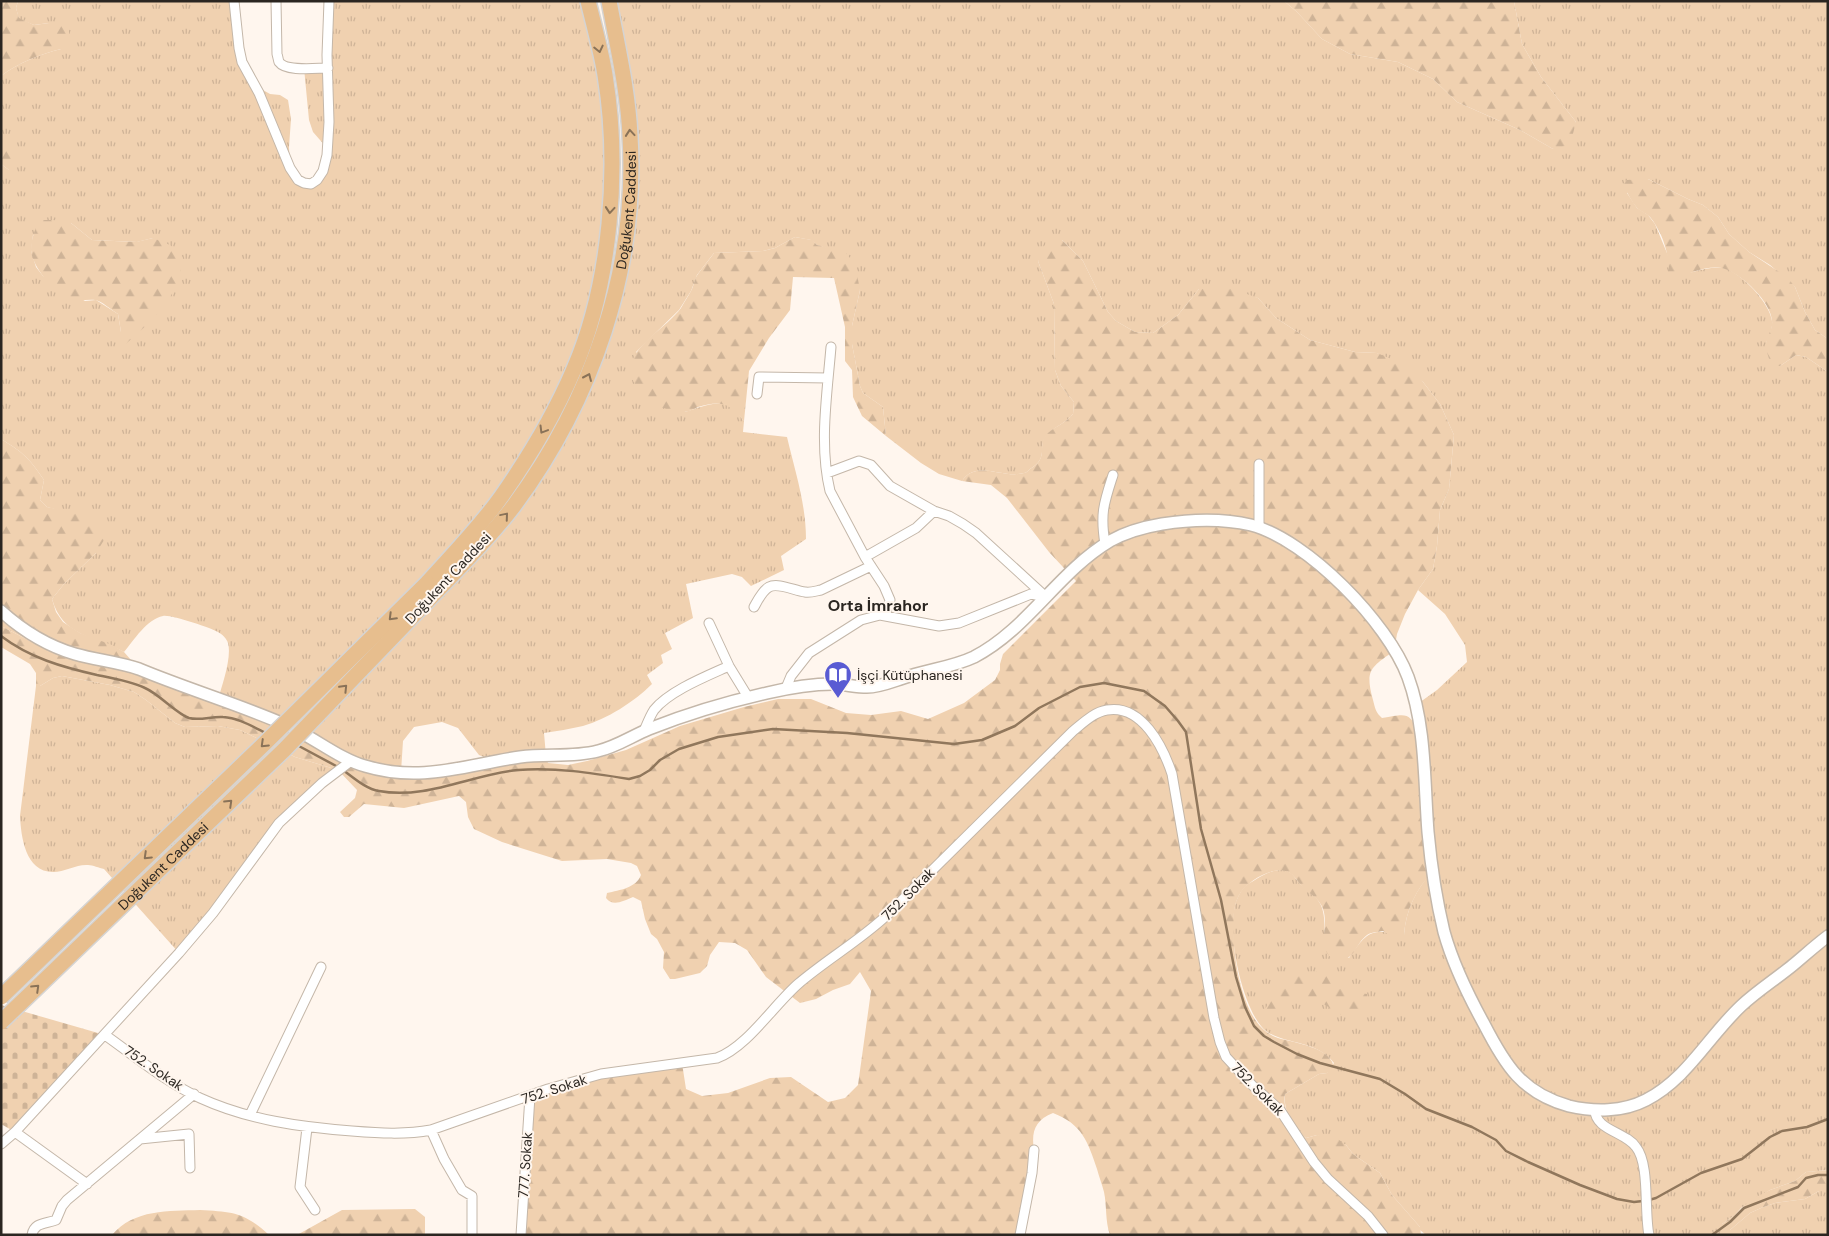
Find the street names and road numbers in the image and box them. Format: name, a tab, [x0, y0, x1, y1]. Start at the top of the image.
street label: Doğukent Caddesi	[612, 151, 640, 271]
street label: Doğukent Caddesi	[401, 528, 495, 628]
street label: Doğukent Caddesi	[114, 818, 212, 914]
street label: 752. Sokak	[878, 864, 938, 924]
street label: 752. Sokak	[121, 1042, 187, 1094]
street label: 752. Sokak	[1228, 1059, 1288, 1119]
street label: 752. Sokak	[519, 1070, 589, 1108]
street label: 777. Sokak	[514, 1131, 536, 1199]

